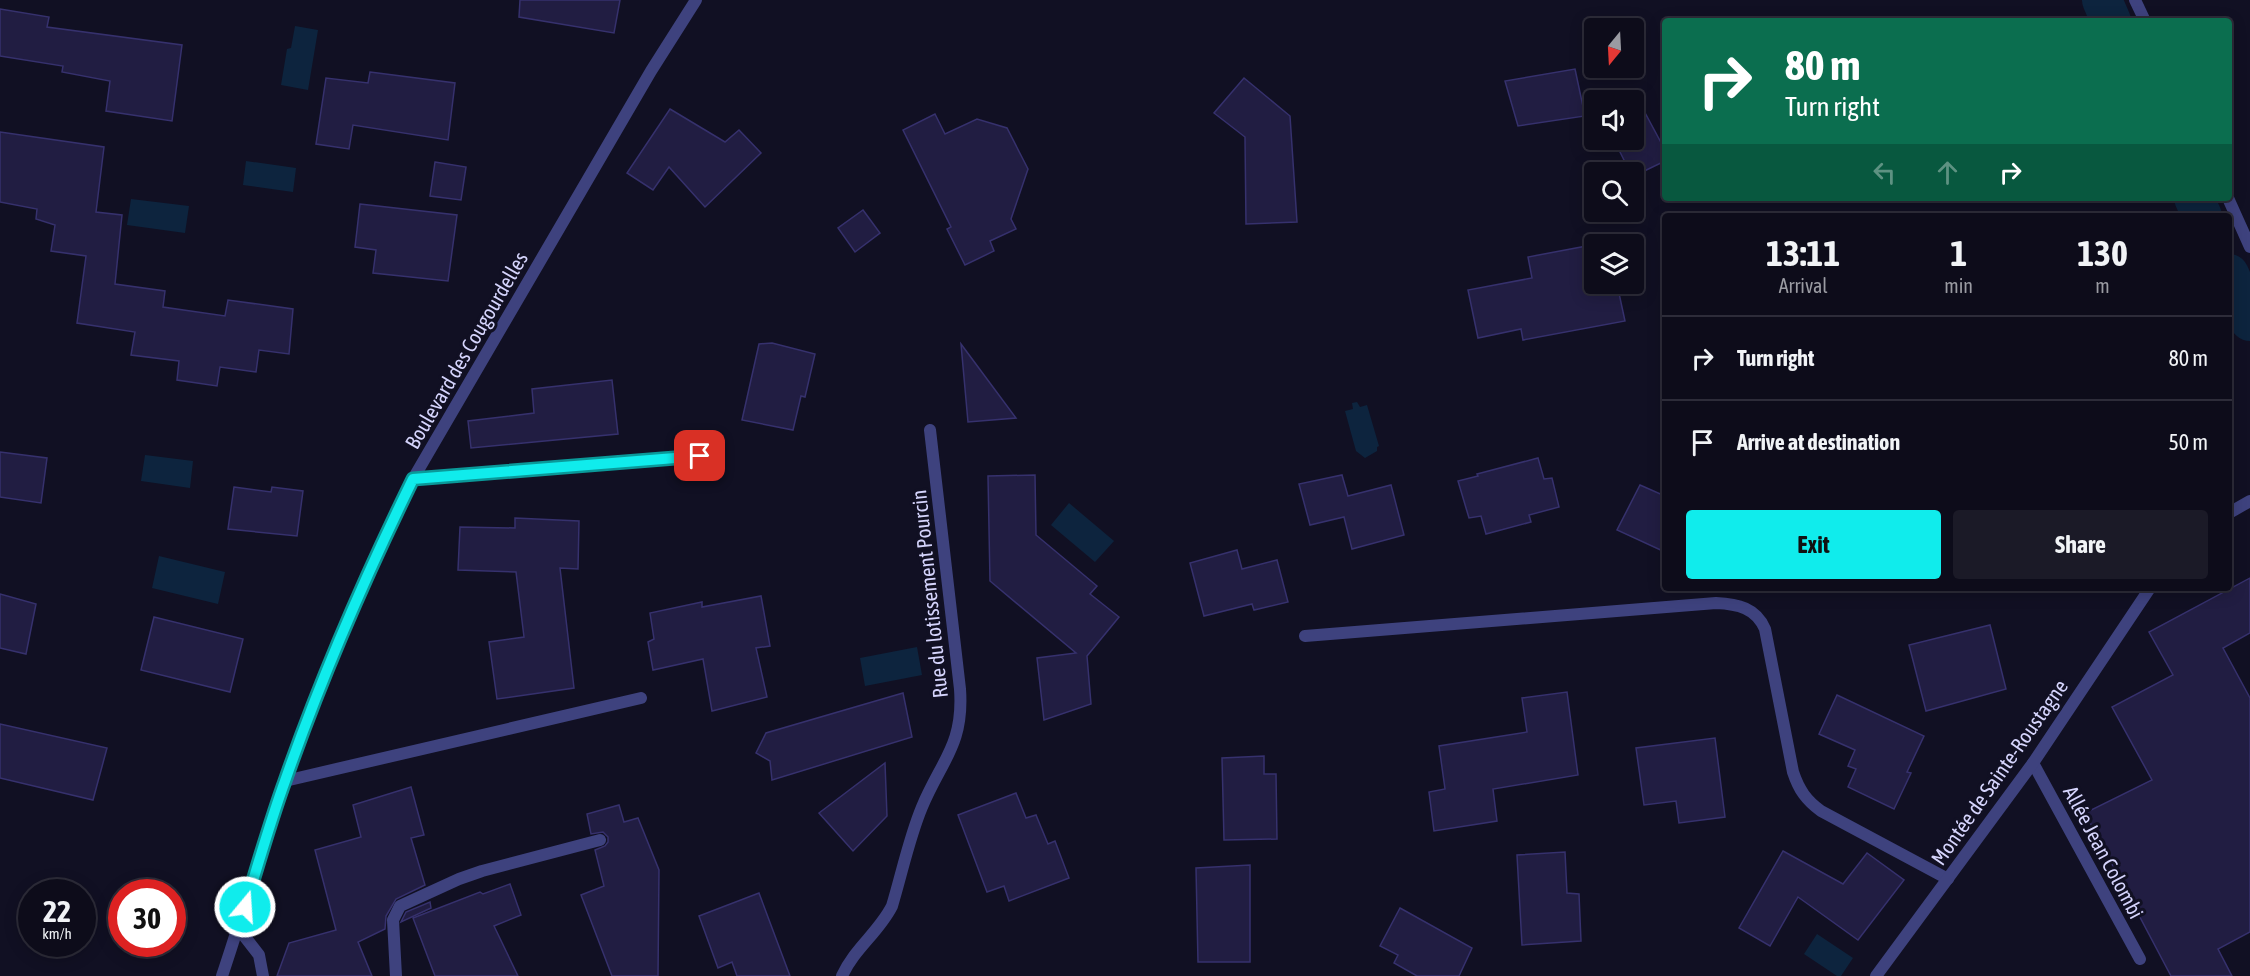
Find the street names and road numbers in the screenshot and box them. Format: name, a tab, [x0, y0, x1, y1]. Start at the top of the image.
street label: Boulevard des Cougourdelles	[400, 247, 532, 453]
street label: Rue du lotissement Pourcin	[906, 489, 952, 699]
street label: Montée de Sainte-Roustagne	[1926, 675, 2072, 869]
street label: Allée Jean Colombi	[2059, 782, 2149, 922]

